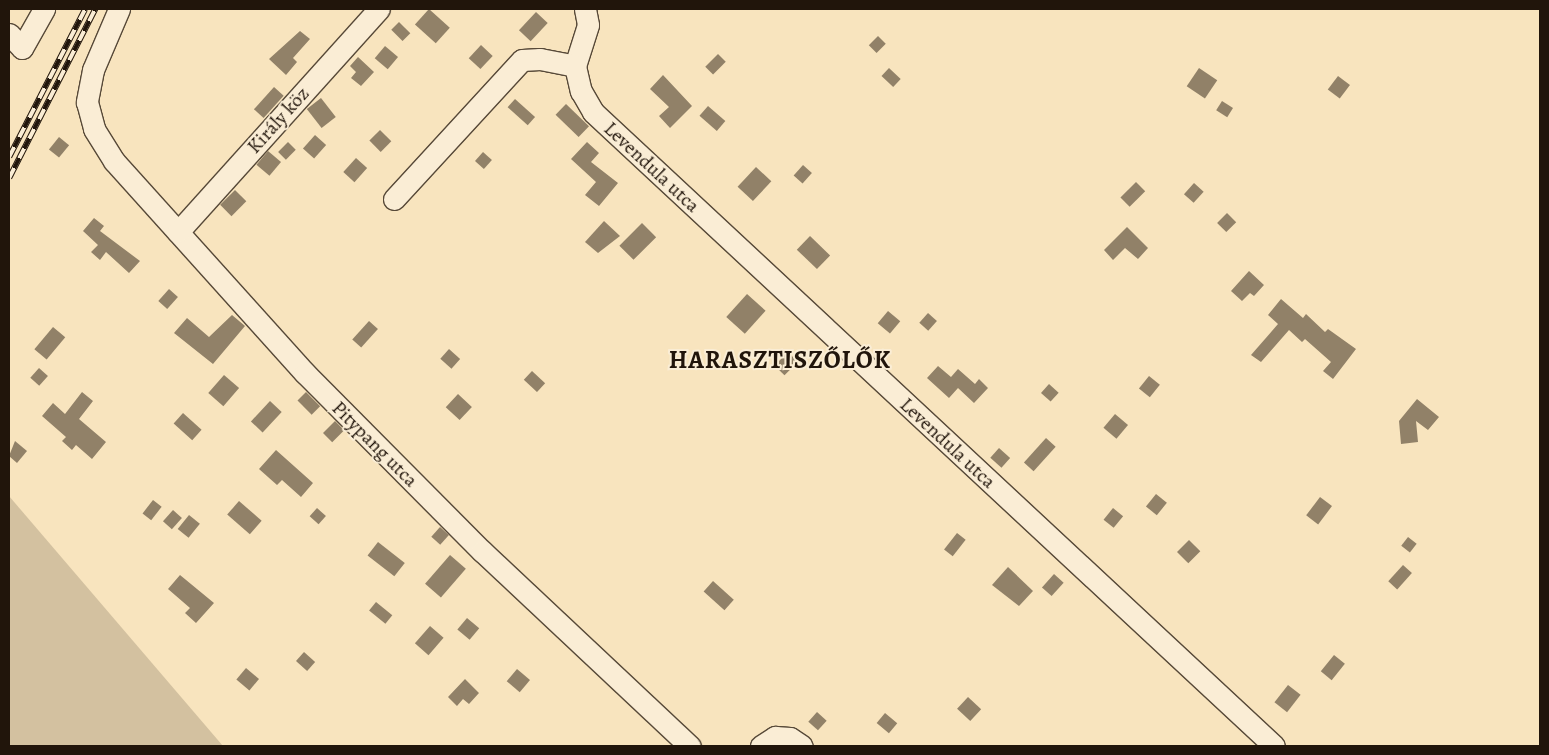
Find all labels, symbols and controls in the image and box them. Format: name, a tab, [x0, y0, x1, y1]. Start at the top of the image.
street label: Király köz	[242, 82, 314, 158]
street label: Levendula utca	[599, 117, 705, 217]
district label: HARASZTISZŐLŐK	[667, 345, 893, 375]
street label: Levendula utca	[895, 393, 1001, 493]
street label: Pitypang utca	[327, 396, 423, 492]

